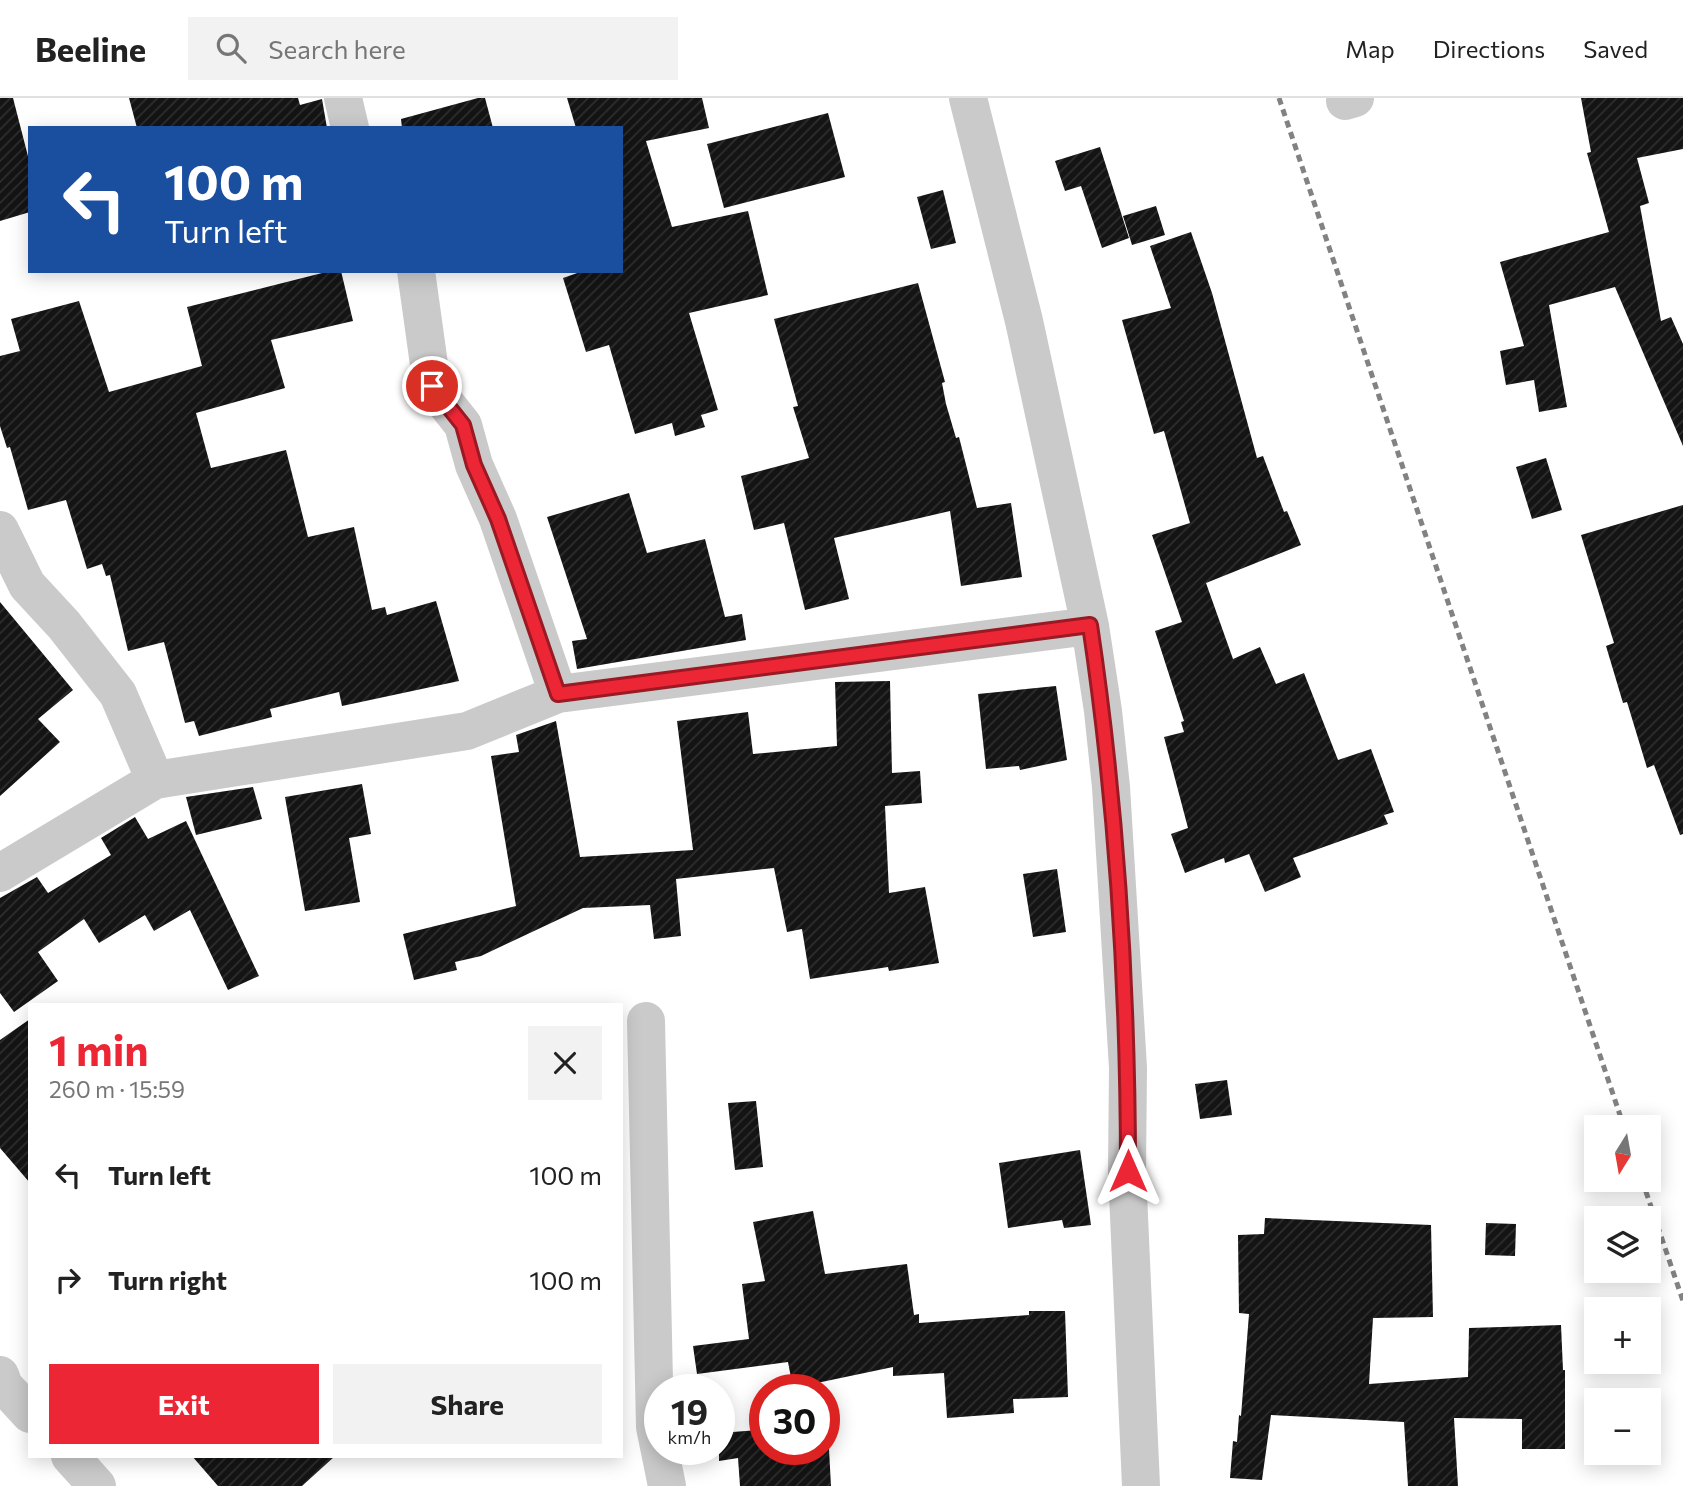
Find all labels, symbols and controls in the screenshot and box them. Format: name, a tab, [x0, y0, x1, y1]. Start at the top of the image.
search box	[188, 17, 678, 80]
text: Beeline	[35, 28, 146, 69]
icon: search	[212, 29, 250, 67]
text: Search here	[268, 33, 406, 64]
text: Map	[1345, 34, 1395, 63]
text: Directions	[1433, 34, 1545, 63]
text: Saved	[1583, 34, 1648, 63]
text: 100 m	[164, 150, 303, 210]
icon: left	[49, 154, 140, 245]
text: Turn left	[164, 210, 288, 250]
pin	[402, 356, 462, 416]
icon: arrive	[413, 367, 451, 405]
text: 1 min	[49, 1023, 149, 1075]
button: close	[528, 1026, 602, 1100]
text: 260 m · 15:59	[49, 1075, 185, 1103]
north arrow	[1584, 1115, 1661, 1192]
map controls	[1584, 1115, 1661, 1465]
position arrow	[1091, 1134, 1165, 1208]
icon: left	[49, 1156, 87, 1194]
text: Turn left	[108, 1159, 211, 1190]
text: 100 m	[529, 1159, 602, 1190]
button: layers	[1584, 1206, 1661, 1283]
icon: right	[49, 1261, 87, 1299]
text: Turn right	[108, 1264, 227, 1295]
text: 100 m	[529, 1264, 602, 1295]
button: +	[1584, 1297, 1661, 1374]
button: Exit	[49, 1364, 319, 1444]
button: Share	[333, 1364, 602, 1444]
speed limit sign: 30	[749, 1374, 840, 1465]
button: −	[1584, 1388, 1661, 1465]
text: 19	[671, 1389, 708, 1432]
text: km/h	[668, 1426, 711, 1448]

